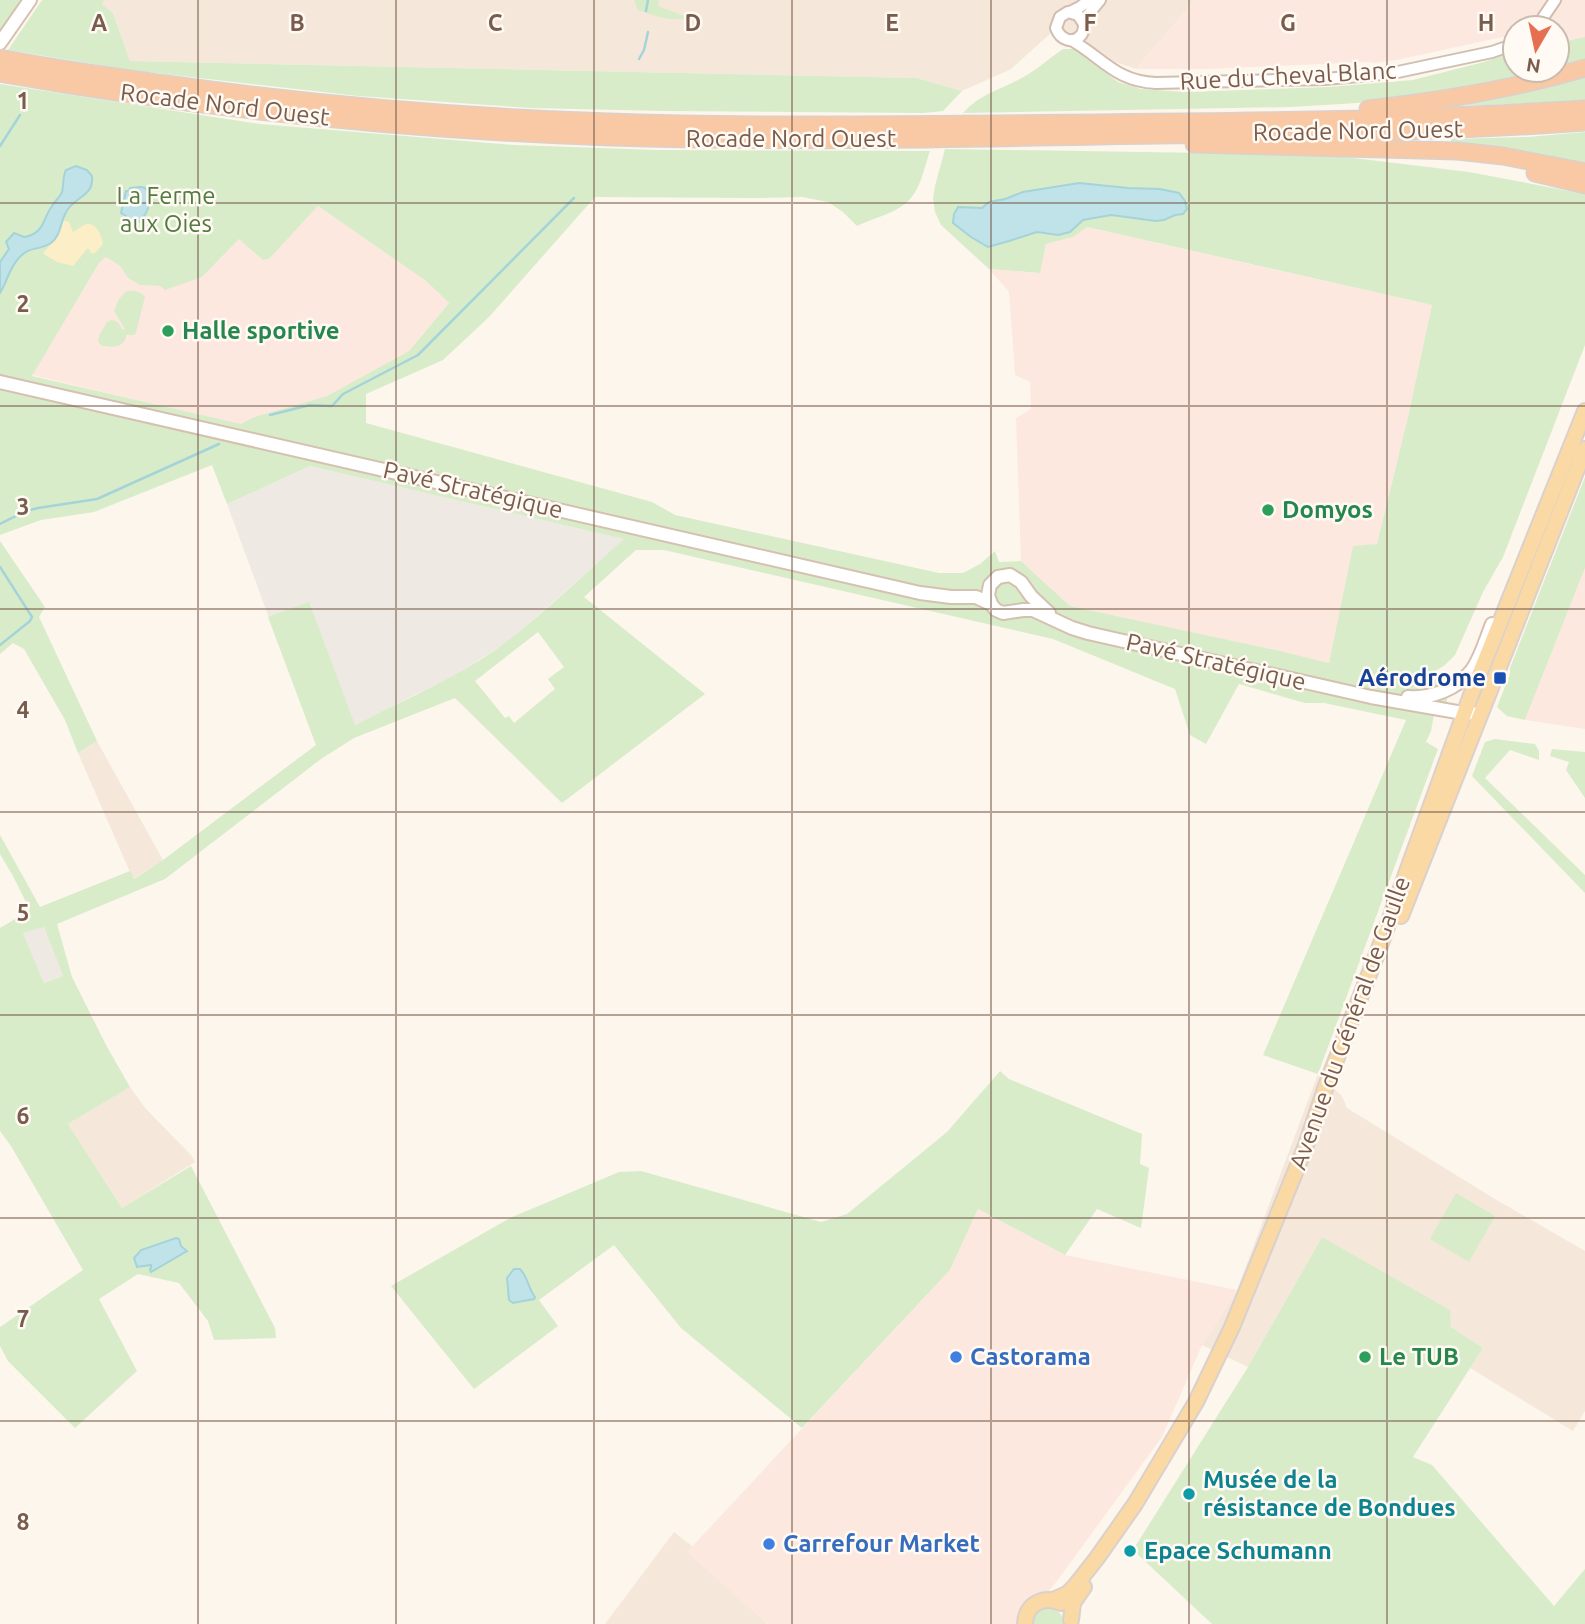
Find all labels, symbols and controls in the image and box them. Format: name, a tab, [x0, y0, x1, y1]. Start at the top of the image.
text: A	[91, 10, 107, 35]
text: B	[289, 10, 305, 35]
text: C	[488, 10, 503, 35]
text: D	[685, 10, 701, 35]
text: E	[885, 10, 899, 35]
text: F	[1084, 10, 1097, 35]
text: G	[1280, 10, 1296, 35]
text: H	[1478, 10, 1494, 35]
north arrow	[1501, 14, 1571, 84]
text: N	[1525, 54, 1542, 78]
street label: Rue du Cheval Blanc	[1179, 56, 1397, 95]
street label: Rocade Nord Ouest	[119, 78, 332, 131]
text: 1	[17, 88, 29, 113]
street label: Rocade Nord Ouest	[1253, 115, 1464, 146]
street label: Rocade Nord Ouest	[686, 125, 897, 152]
park label: La Ferme aux Oies	[117, 182, 215, 237]
text: 2	[17, 291, 29, 316]
place label: Halle sportive	[182, 317, 340, 344]
marker: Halle sportive	[160, 323, 176, 339]
street label: Pavé Stratégique	[381, 456, 566, 523]
text: 3	[17, 494, 29, 519]
place label: Domyos	[1282, 496, 1373, 523]
marker: Domyos	[1260, 502, 1276, 518]
street label: Pavé Stratégique	[1124, 628, 1309, 695]
place label: Aérodrome	[1358, 664, 1486, 691]
marker: Aérodrome	[1492, 670, 1508, 686]
text: 4	[17, 697, 30, 722]
street label: Avenue du Général de Gaulle	[1284, 873, 1415, 1173]
text: 5	[17, 900, 29, 925]
text: 6	[17, 1103, 30, 1128]
text: 7	[17, 1306, 29, 1331]
place label: Castorama	[970, 1343, 1091, 1370]
place label: Le TUB	[1379, 1343, 1459, 1370]
marker: Castorama	[948, 1349, 964, 1365]
marker: Le TUB	[1357, 1349, 1373, 1365]
place label: Musée de la résistance de Bondues	[1203, 1466, 1456, 1521]
marker: Musée de la résistance de Bondues	[1181, 1486, 1197, 1502]
text: 8	[17, 1509, 29, 1534]
place label: Carrefour Market	[783, 1530, 980, 1557]
marker: Carrefour Market	[761, 1536, 777, 1552]
place label: Epace Schumann	[1144, 1537, 1332, 1564]
marker: Epace Schumann	[1122, 1543, 1138, 1559]

